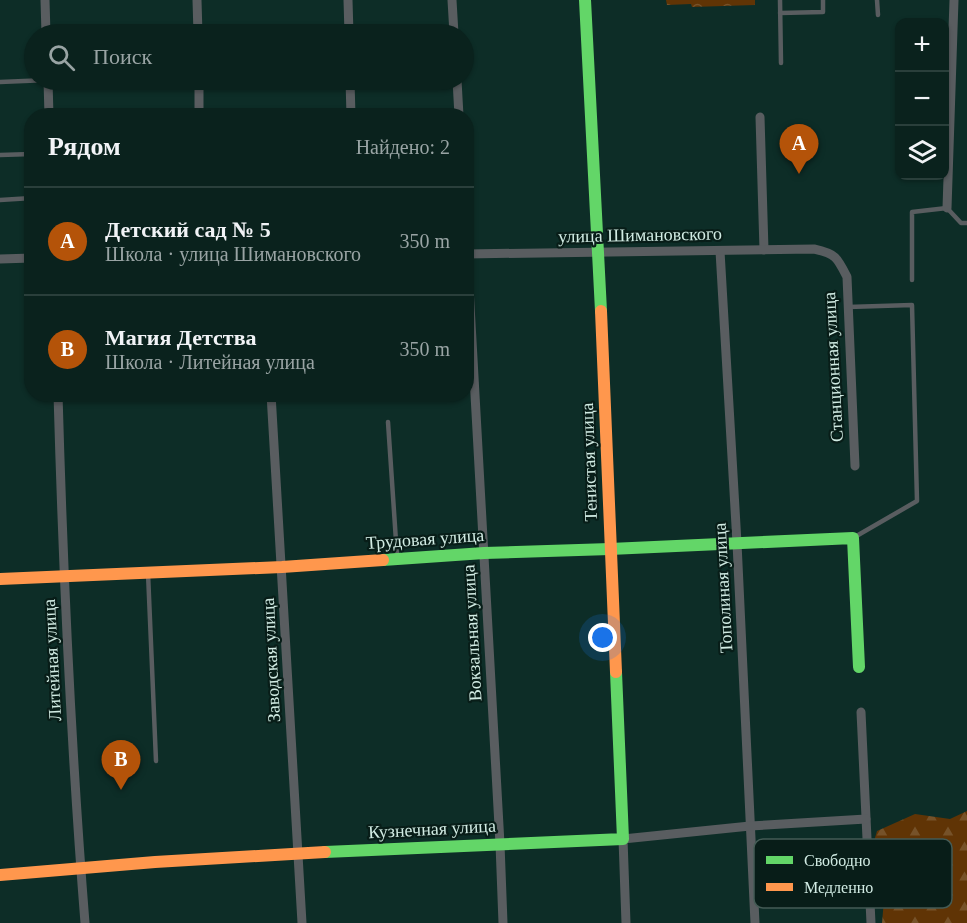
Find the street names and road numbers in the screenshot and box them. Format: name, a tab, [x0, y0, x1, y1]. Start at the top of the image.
street label: улица Шимановского	[558, 224, 722, 246]
street label: Станционная улица	[819, 291, 847, 443]
street label: Тенистая улица	[577, 402, 601, 522]
street label: Тополиная улица	[710, 522, 736, 654]
street label: Трудовая улица	[365, 525, 485, 553]
street label: Вокзальная улица	[458, 564, 486, 702]
street label: Заводская улица	[258, 597, 284, 723]
street label: Литейная улица	[39, 598, 65, 722]
street label: Кузнечная улица	[368, 816, 496, 842]

